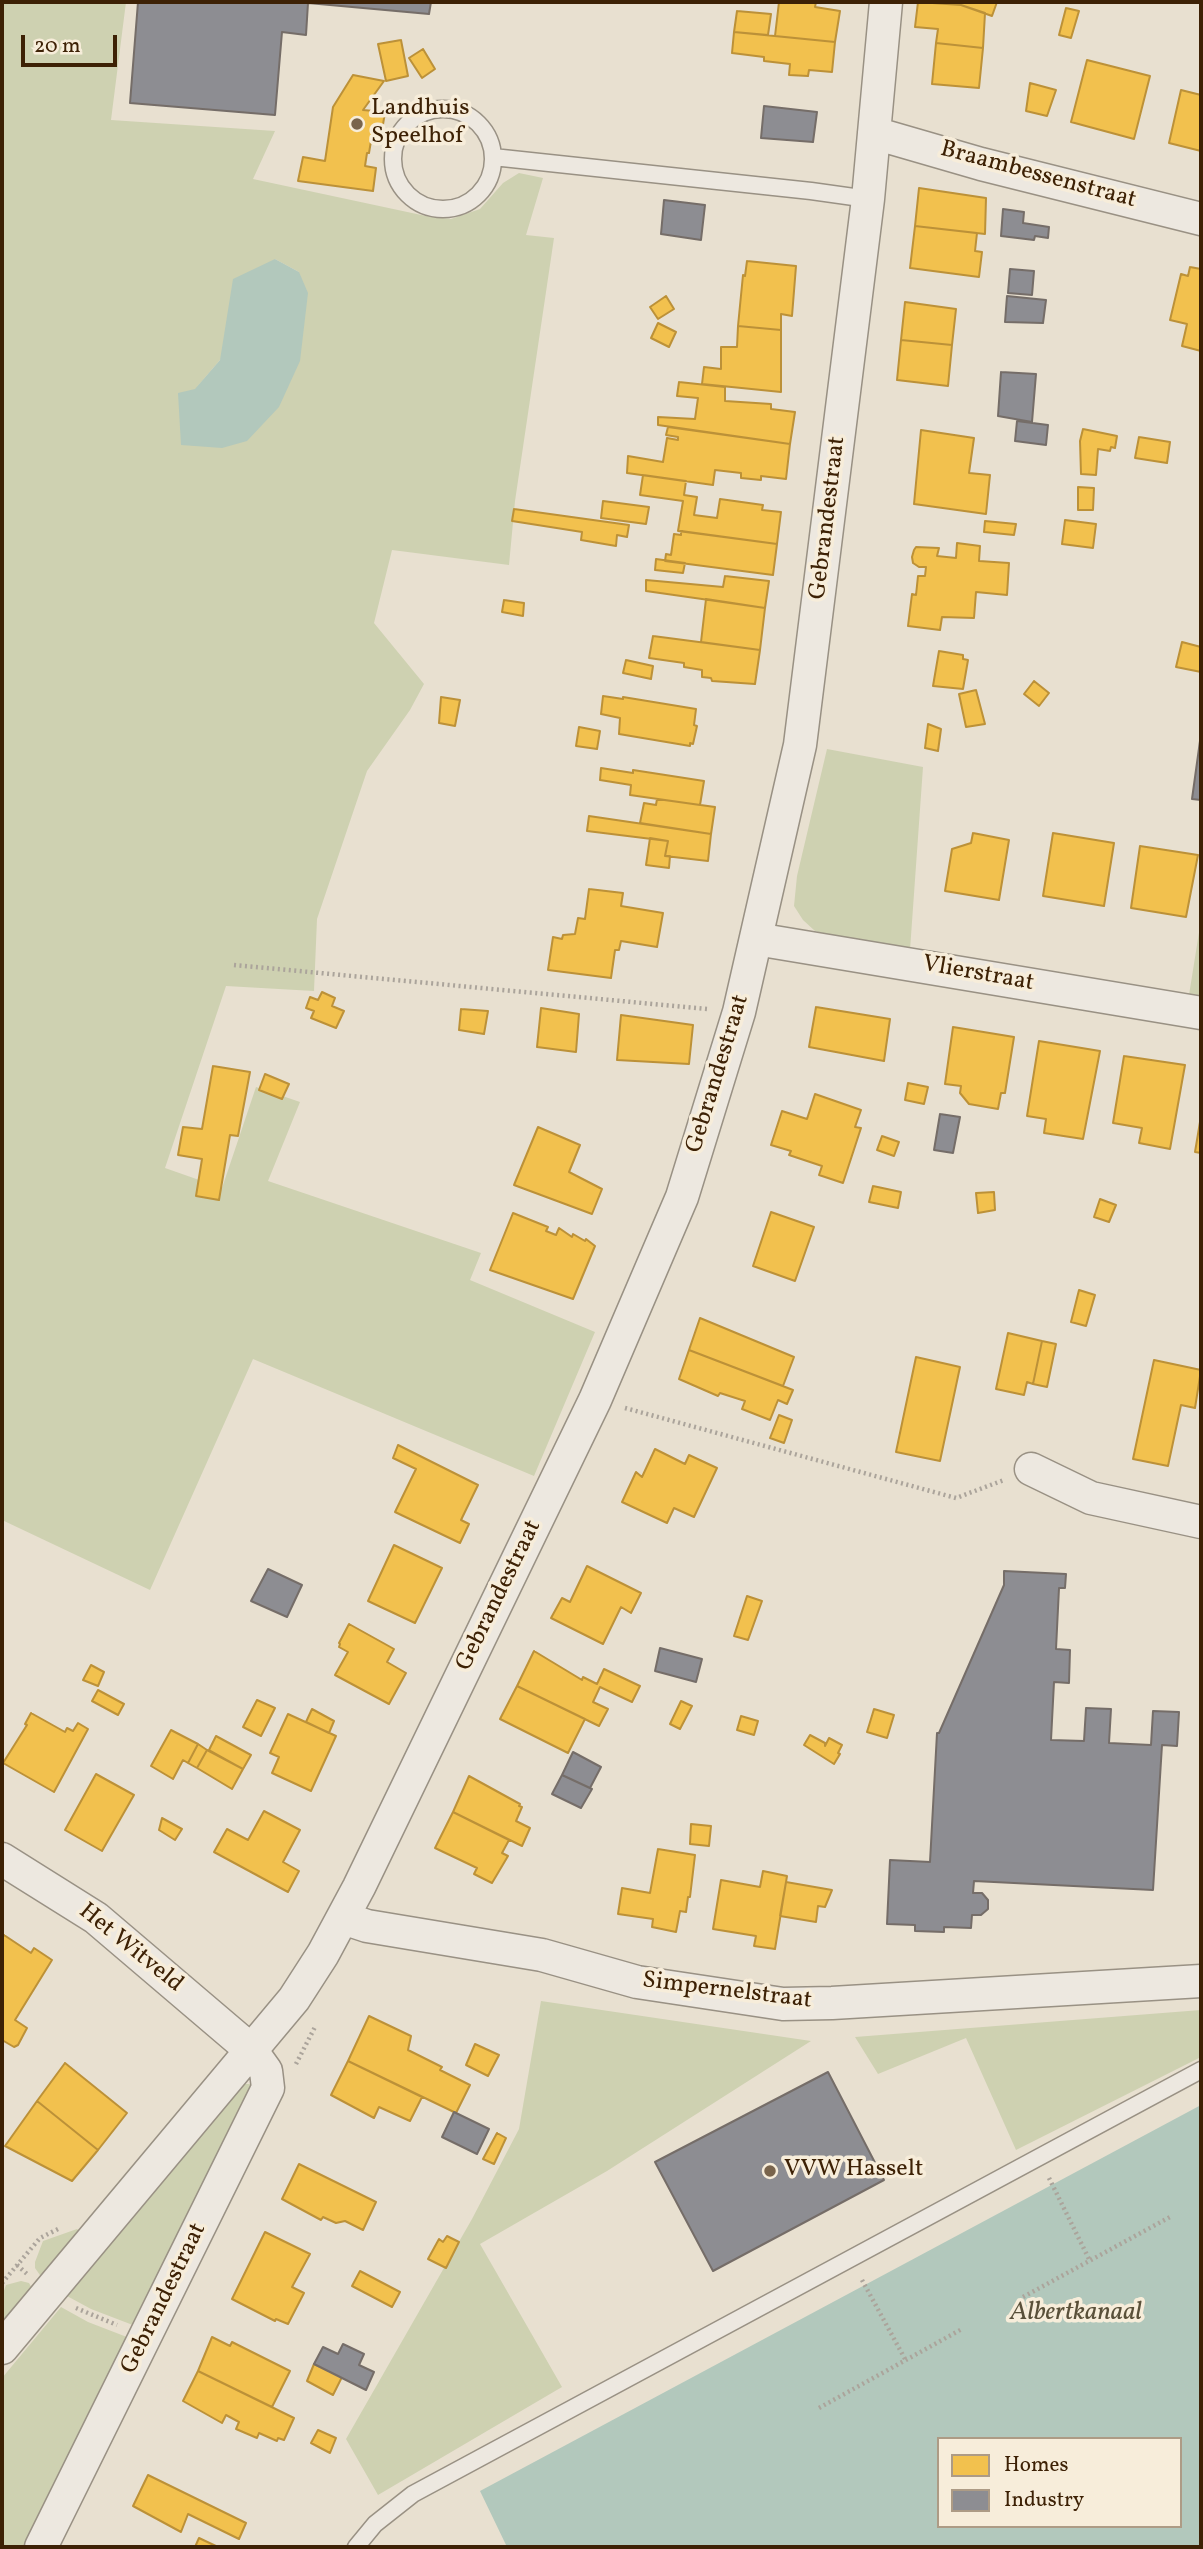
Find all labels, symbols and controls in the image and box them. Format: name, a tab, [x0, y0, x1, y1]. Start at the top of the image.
scale bar	[24, 21, 121, 65]
text: 20 m	[34, 32, 80, 61]
place label: Landhuis Speelhof	[371, 96, 470, 152]
marker: Landhuis Speelhof	[349, 116, 365, 132]
street label: Braambessenstraat	[937, 136, 1139, 216]
street label: Gebrandestraat	[805, 435, 853, 601]
street label: Vlierstraat	[920, 951, 1036, 999]
street label: Gebrandestraat	[681, 991, 757, 1157]
street label: Gebrandestraat	[451, 1516, 549, 1676]
street label: Het Witveld	[72, 1898, 188, 2000]
street label: Simpernelstraat	[641, 1967, 813, 2017]
place label: VVW Hasselt	[784, 2157, 923, 2185]
marker: VVW Hasselt	[762, 2163, 778, 2179]
street label: Gebrandestraat	[116, 2219, 214, 2379]
water label: Albertkanaal	[1010, 2298, 1142, 2330]
legend	[937, 2437, 1182, 2528]
text: Homes	[1004, 2451, 1069, 2480]
text: Industry	[1004, 2486, 1084, 2515]

